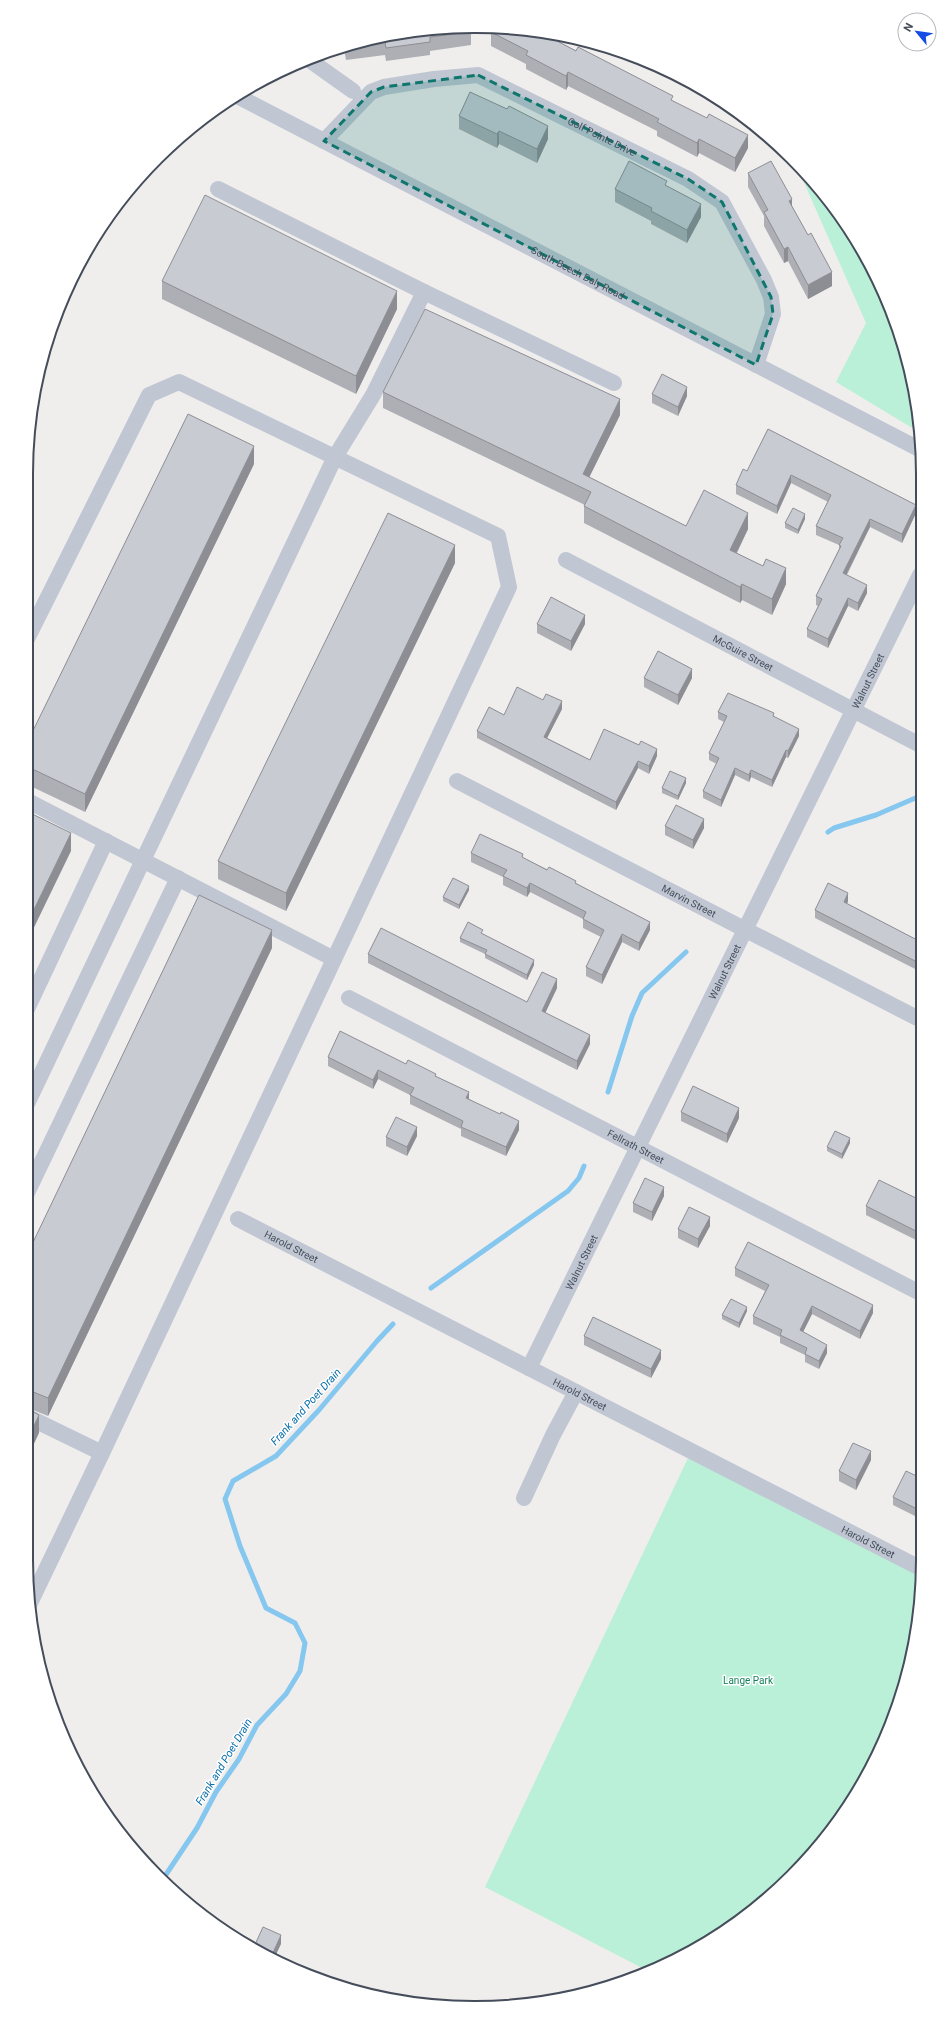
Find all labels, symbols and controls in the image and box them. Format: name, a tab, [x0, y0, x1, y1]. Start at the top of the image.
north arrow	[897, 12, 937, 52]
text: N	[901, 21, 916, 34]
street label: Golf Pointe Drive	[566, 115, 638, 158]
street label: South Beech Daly Road	[530, 244, 626, 301]
street label: McGuire Street	[711, 632, 775, 673]
street label: Walnut Street	[850, 652, 886, 710]
street label: Marvin Street	[660, 882, 718, 919]
street label: Walnut Street	[706, 942, 743, 1001]
street label: Fellrath Street	[606, 1127, 666, 1165]
street label: Harold Street	[263, 1228, 320, 1265]
street label: Walnut Street	[563, 1233, 599, 1291]
water label: Frank and Poet Drain	[268, 1366, 344, 1448]
street label: Harold Street	[551, 1376, 608, 1412]
street label: Harold Street	[840, 1523, 897, 1560]
park label: Lange Park	[723, 1675, 774, 1686]
water label: Frank and Poet Drain	[193, 1716, 255, 1808]

